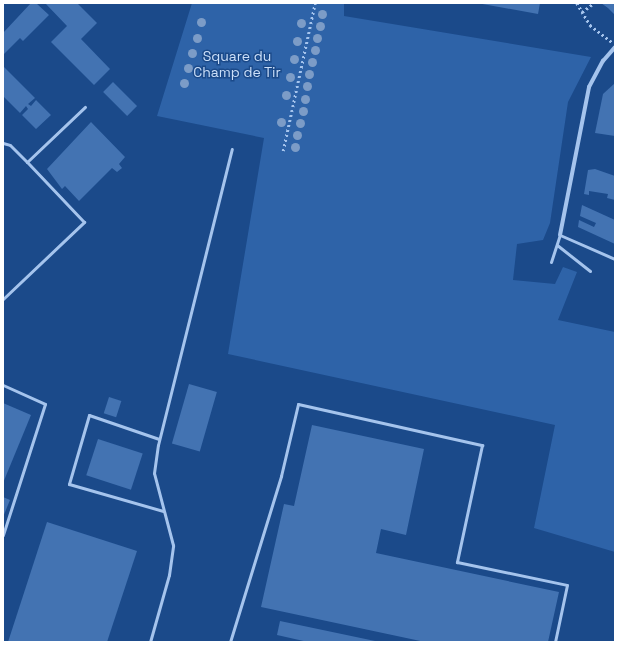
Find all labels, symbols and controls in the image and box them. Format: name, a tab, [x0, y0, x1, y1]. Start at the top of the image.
park label: Square du Champ de Tir	[193, 48, 281, 80]

